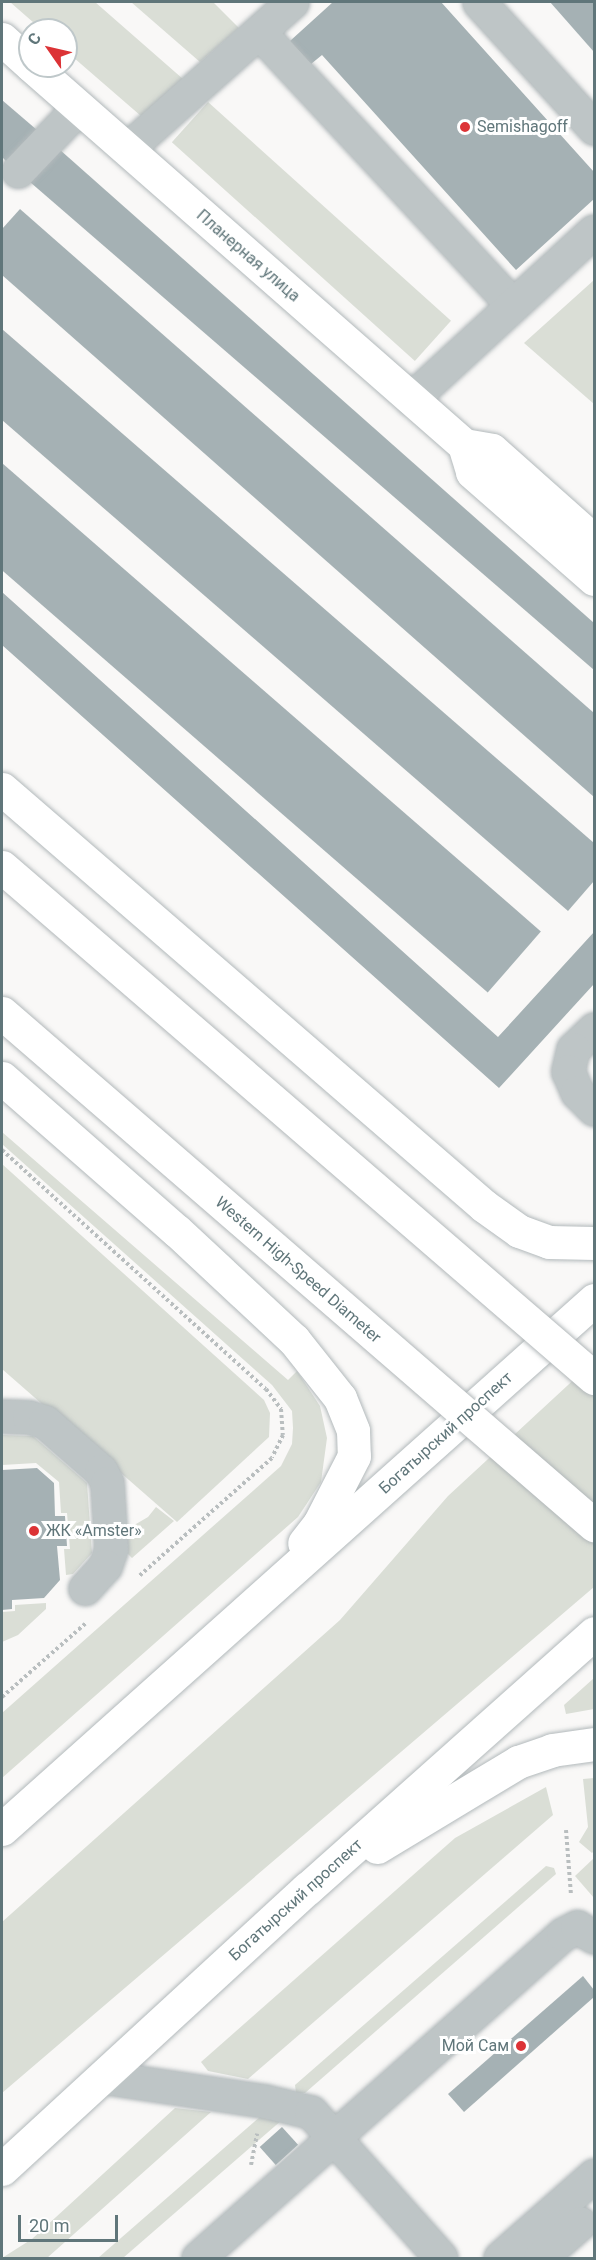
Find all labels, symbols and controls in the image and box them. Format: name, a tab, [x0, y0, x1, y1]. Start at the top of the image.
north arrow	[18, 18, 78, 78]
text: С	[24, 29, 45, 48]
place label: Semishagoff	[477, 117, 568, 137]
marker: Semishagoff	[458, 120, 472, 134]
street label: Планерная улица	[192, 206, 304, 306]
street label: Western High-Speed Diameter	[211, 1193, 385, 1347]
street label: Богатырский проспект	[375, 1368, 517, 1498]
place label: ЖК «Amster»	[46, 1521, 142, 1541]
marker: ЖК «Amster»	[27, 1524, 41, 1538]
street label: Богатырский проспект	[225, 1835, 367, 1965]
place label: Мой Сам	[442, 2036, 509, 2056]
marker: Мой Сам	[514, 2039, 528, 2053]
scale bar	[21, 2203, 122, 2241]
text: 20 m	[29, 2215, 69, 2236]

